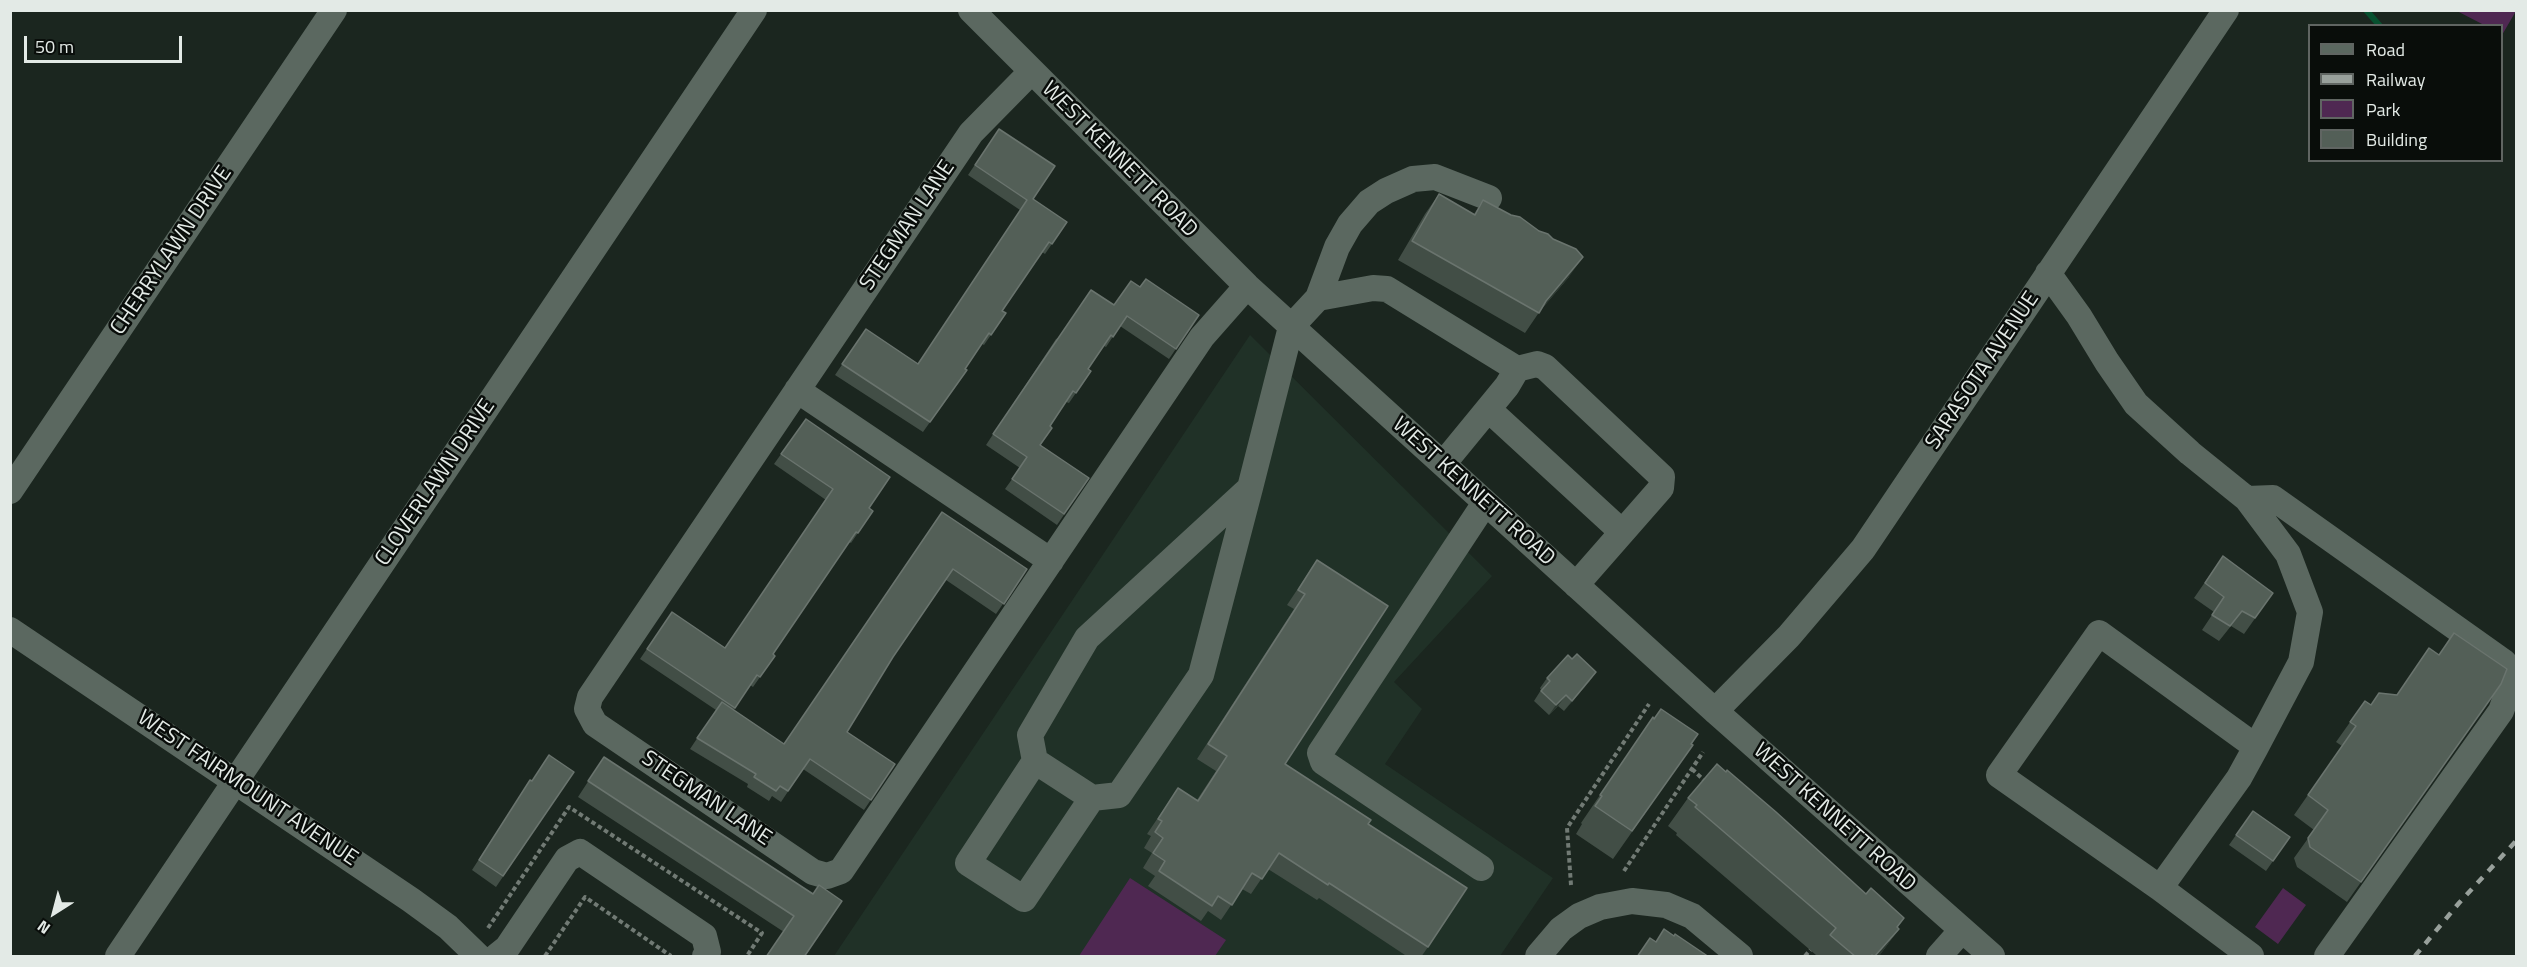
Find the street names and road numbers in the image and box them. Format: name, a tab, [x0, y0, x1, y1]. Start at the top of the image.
street label: WEST KENNETT ROAD	[1036, 77, 1202, 243]
street label: STEGMAN LANE	[855, 156, 961, 296]
street label: CHERRYLAWN DRIVE	[106, 162, 238, 340]
street label: SARASOTA AVENUE	[1921, 287, 2045, 455]
street label: CLOVERLAWN DRIVE	[370, 395, 502, 571]
street label: WEST KENNETT ROAD	[1386, 412, 1560, 572]
street label: WEST FAIRMOUNT AVENUE	[132, 705, 362, 873]
street label: WEST KENNETT ROAD	[1747, 738, 1921, 898]
street label: STEGMAN LANE	[636, 746, 776, 852]

